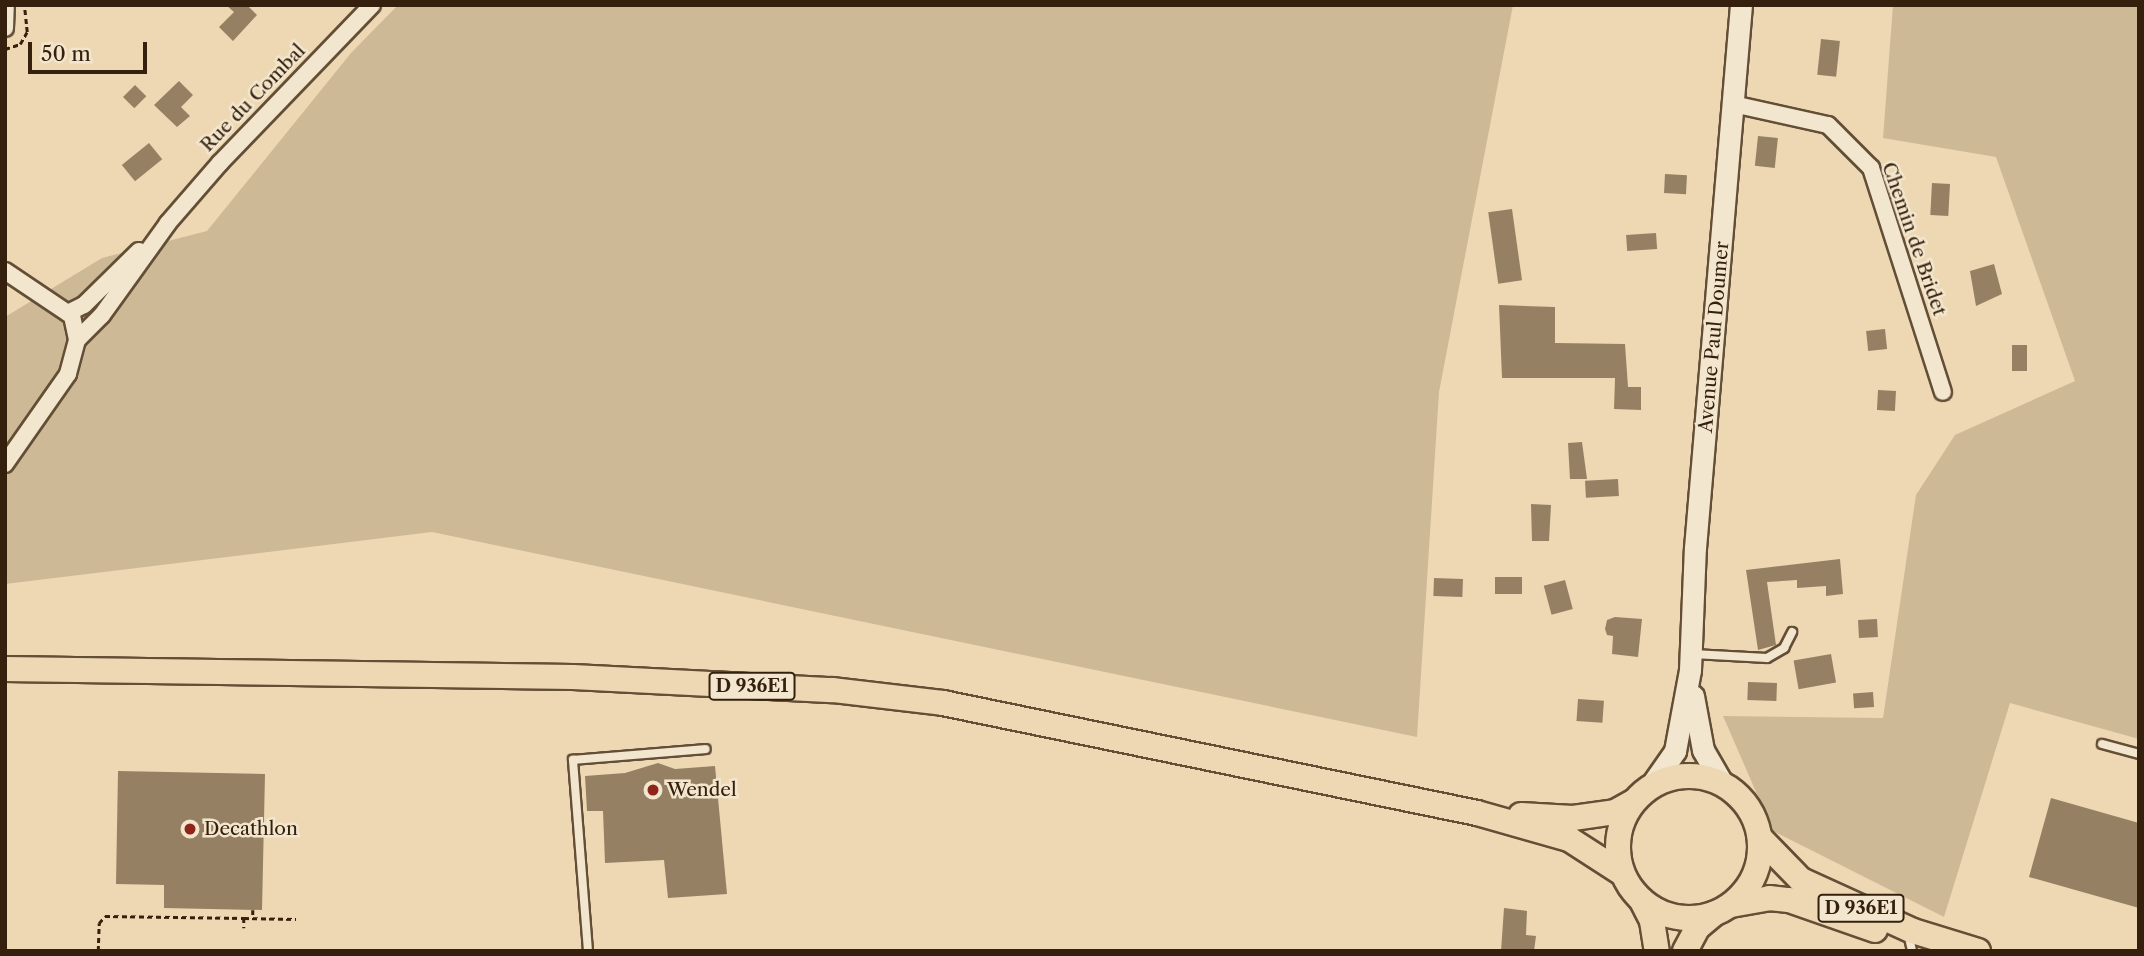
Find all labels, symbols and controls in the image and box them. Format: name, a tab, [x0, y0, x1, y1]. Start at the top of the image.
scale bar	[32, 28, 150, 72]
street label: Rue du Combal	[196, 39, 310, 157]
text: 50 m	[41, 41, 91, 66]
street label: Chemin de Bridet	[1877, 159, 1951, 319]
street label: Avenue Paul Doumer	[1694, 240, 1734, 434]
road number: D 936E1	[708, 672, 796, 700]
place label: Wendel	[667, 779, 737, 801]
marker: Wendel	[645, 782, 661, 798]
place label: Decathlon	[204, 818, 298, 840]
marker: Decathlon	[182, 821, 198, 837]
road number: D 936E1	[1817, 894, 1905, 923]

